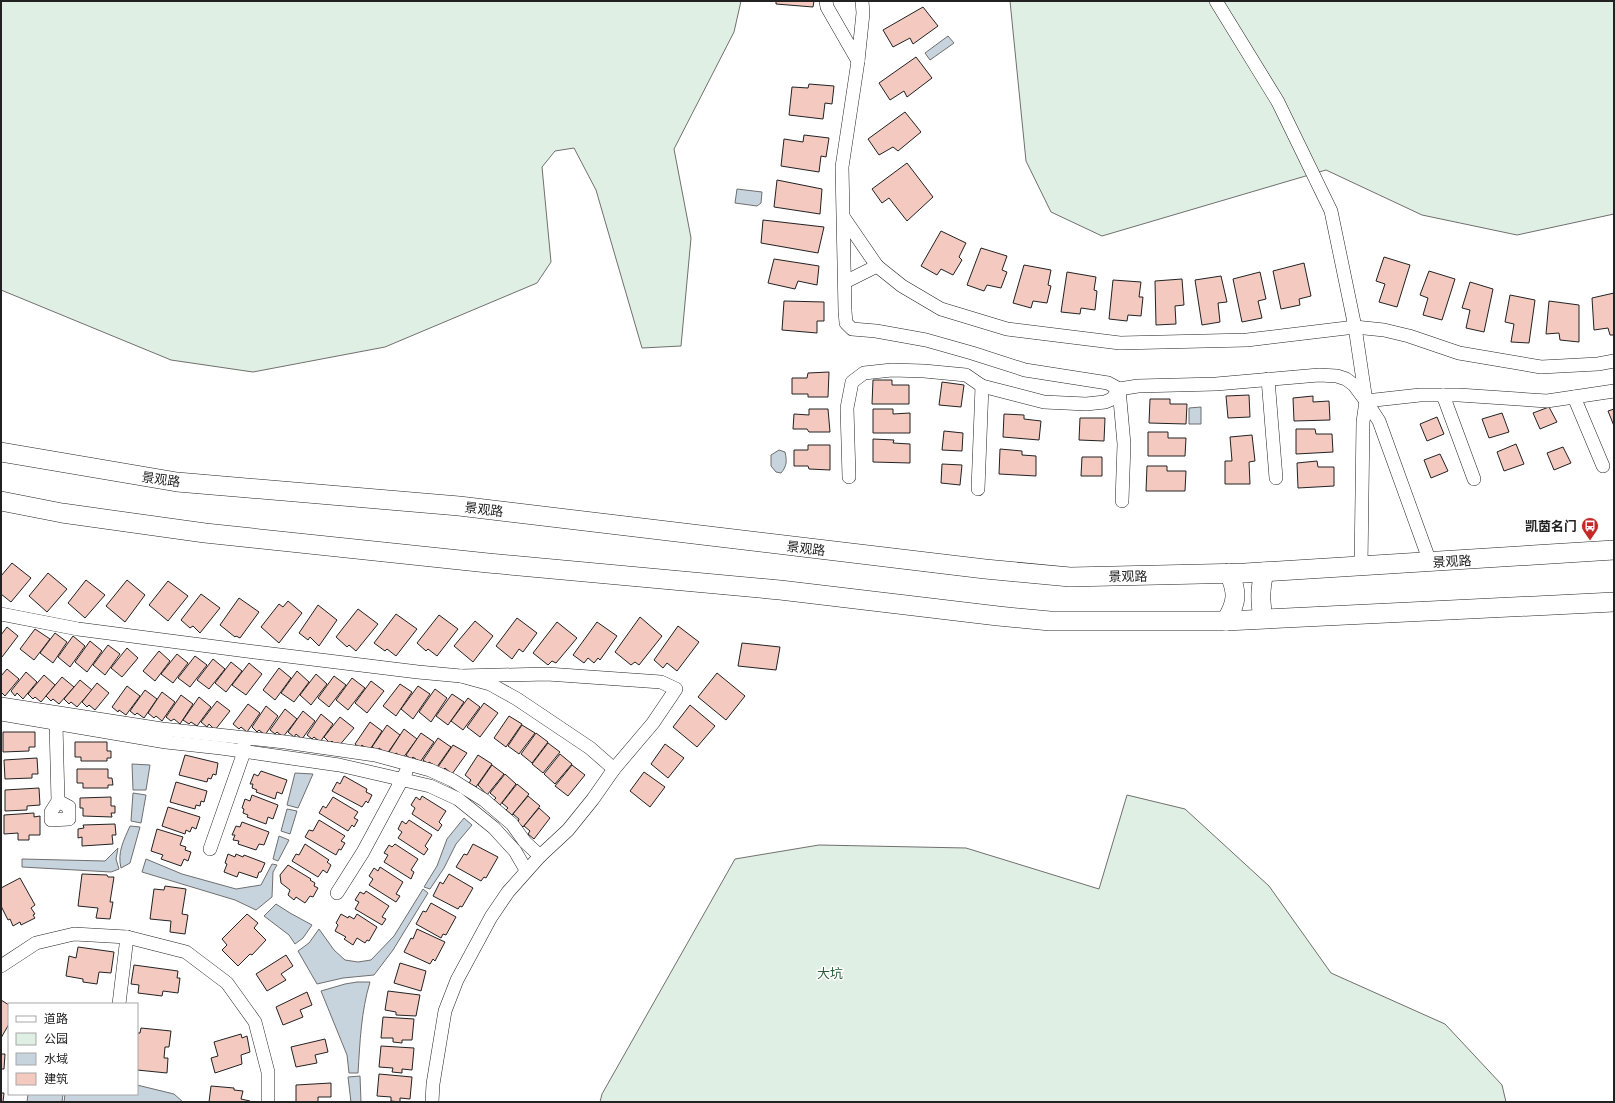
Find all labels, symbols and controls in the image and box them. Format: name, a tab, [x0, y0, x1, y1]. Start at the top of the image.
street label: 景观路	[140, 468, 181, 491]
street label: 景观路	[464, 499, 504, 520]
bus stop icon: 凯茵名门	[1580, 516, 1600, 541]
place label: 凯茵名门	[1525, 518, 1577, 535]
street label: 景观路	[786, 538, 826, 559]
street label: 景观路	[1432, 552, 1472, 571]
street label: 景观路	[1108, 568, 1148, 585]
park label: 大坑	[817, 965, 843, 982]
legend	[8, 1003, 138, 1095]
text: 道路	[44, 1011, 68, 1027]
text: 公园	[44, 1031, 68, 1047]
text: 水域	[44, 1051, 68, 1067]
text: 建筑	[44, 1071, 68, 1087]

